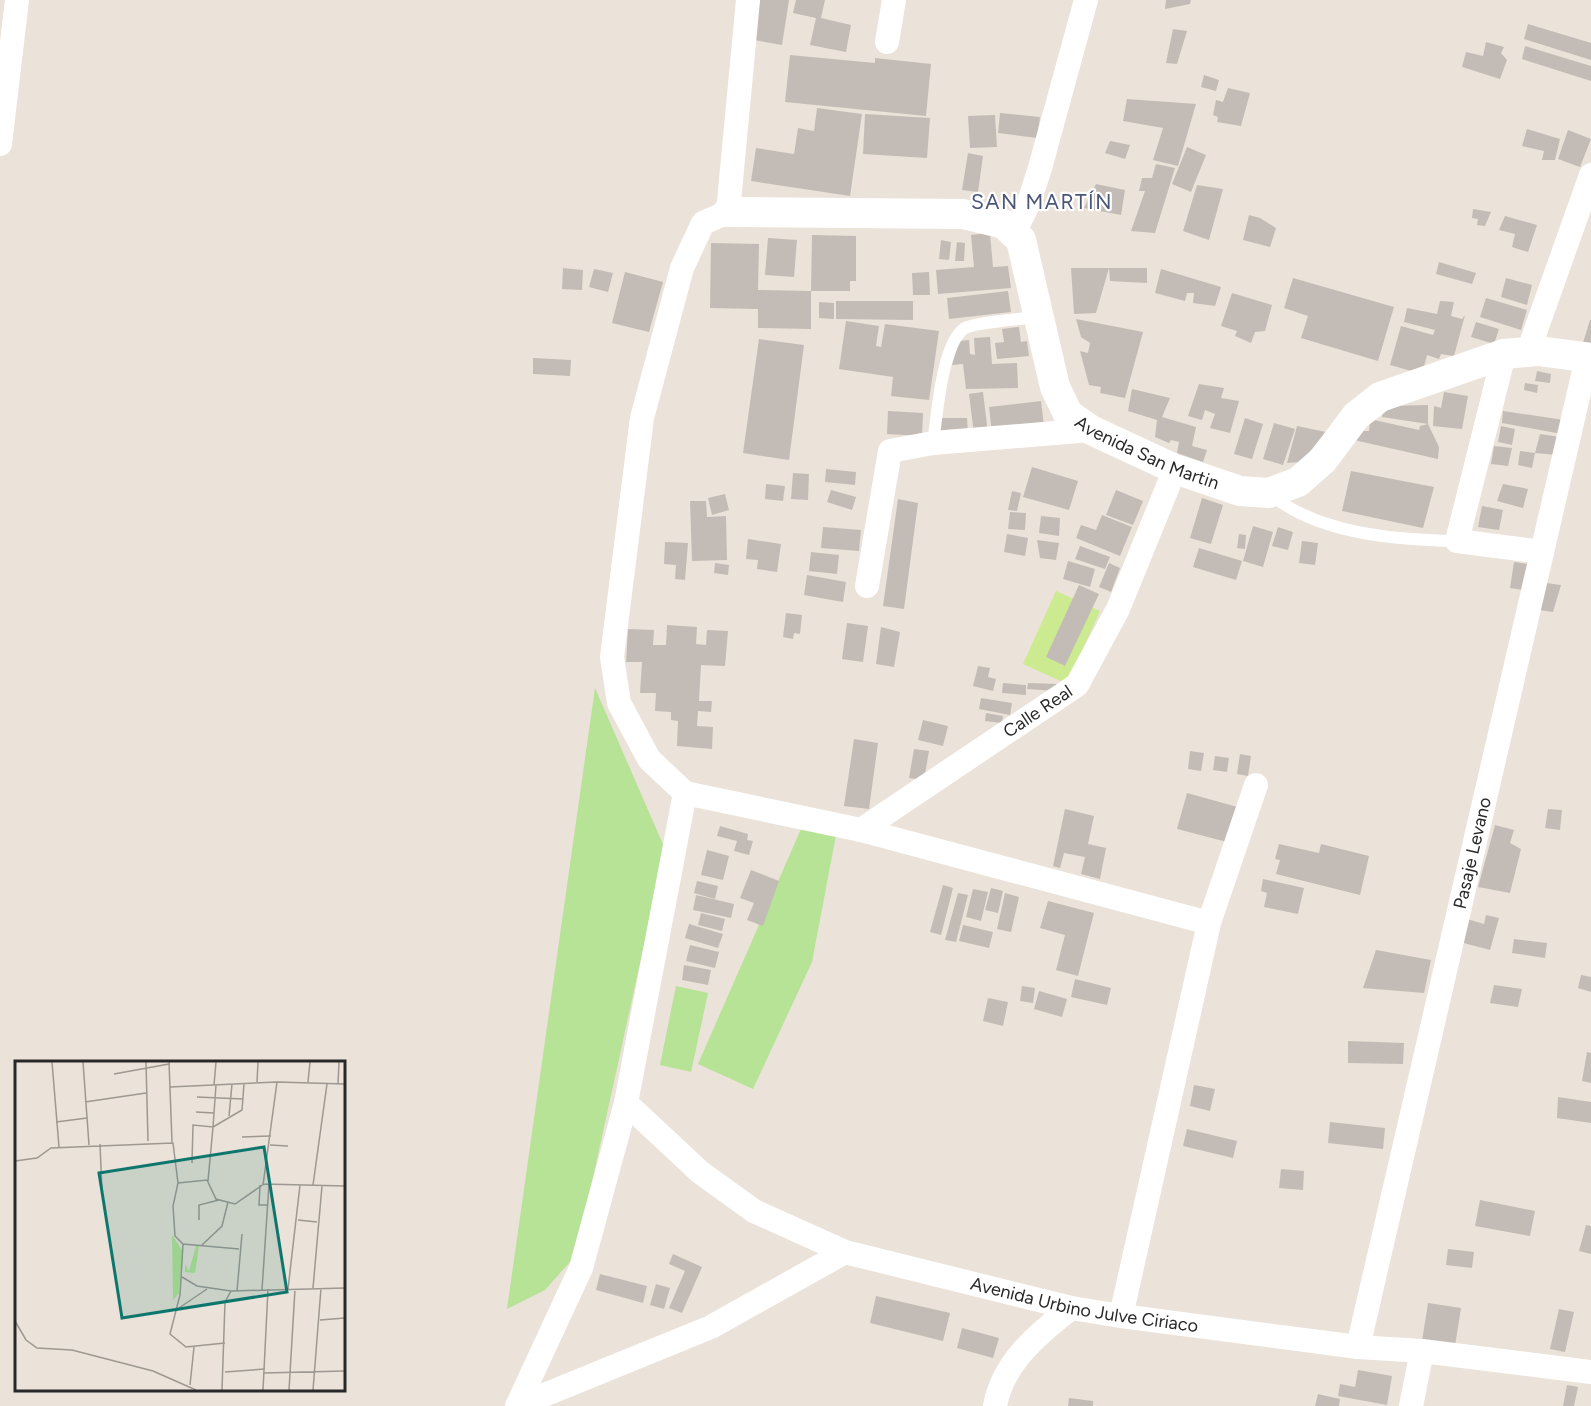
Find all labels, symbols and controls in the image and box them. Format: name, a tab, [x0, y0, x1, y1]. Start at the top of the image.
district label: SAN MARTÍN	[971, 189, 1113, 214]
street label: Avenida San Martin	[1071, 411, 1222, 494]
street label: Calle Real	[999, 680, 1077, 742]
street label: Pasaje Levano	[1449, 795, 1496, 911]
inset map	[15, 1061, 345, 1391]
street label: Avenida Urbino Julve Ciriaco	[968, 1273, 1199, 1337]

